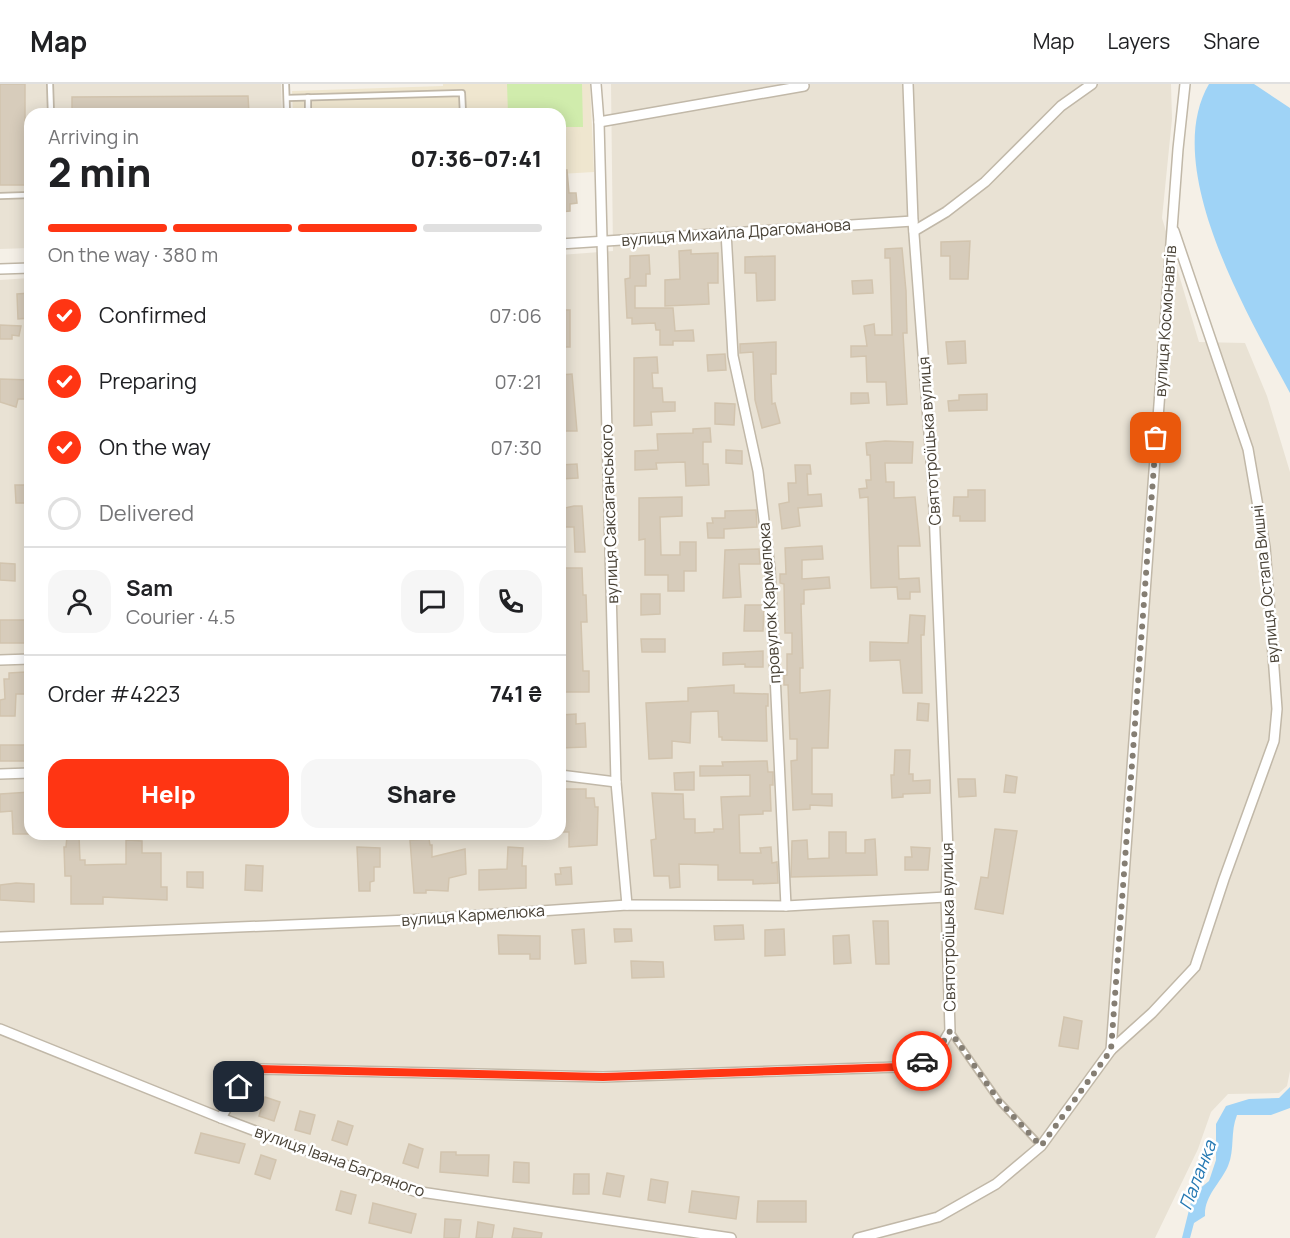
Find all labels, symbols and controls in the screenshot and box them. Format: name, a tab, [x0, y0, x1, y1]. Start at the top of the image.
text: Map	[30, 22, 87, 60]
text: Map	[1033, 27, 1074, 55]
text: Layers	[1107, 27, 1170, 55]
text: Share	[1203, 27, 1260, 55]
text: Arriving in	[48, 123, 139, 150]
text: 07:36–07:41	[411, 144, 542, 174]
text: 2 min	[48, 145, 151, 199]
street label: вулиця Михайла Драгоманова	[620, 213, 852, 251]
text: On the way · 380 m	[48, 241, 218, 268]
street label: вулиця Космонавтів	[1149, 244, 1181, 398]
icon: check	[48, 299, 81, 332]
text: Confirmed	[99, 300, 207, 330]
text: 07:06	[489, 302, 542, 329]
street label: Святотроїцька вулиця	[912, 356, 946, 526]
icon: check	[48, 365, 81, 398]
text: Preparing	[99, 366, 197, 396]
text: 07:21	[495, 368, 542, 395]
pin	[1130, 412, 1181, 463]
icon: bag	[1139, 421, 1172, 454]
street label: вулиця Саксаганського	[595, 424, 623, 604]
icon: check	[48, 431, 81, 464]
text: On the way	[99, 432, 211, 462]
text: 07:30	[491, 434, 542, 461]
text: Delivered	[99, 498, 194, 528]
street label: вулиця Остапа Вишні	[1246, 504, 1284, 664]
street label: провулок Кармелюка	[752, 522, 786, 684]
button: person	[48, 570, 111, 633]
button: chat	[401, 570, 464, 633]
button: phone	[479, 570, 542, 633]
text: Sam	[126, 573, 173, 603]
text: Courier · 4.5	[126, 603, 235, 630]
text: Order #4223	[48, 679, 180, 709]
text: 741 ₴	[490, 679, 542, 709]
button: Help	[48, 759, 289, 828]
button: Share	[301, 759, 542, 828]
street label: Святотроїцька вулиця	[936, 842, 960, 1012]
street label: вулиця Кармелюка	[400, 899, 546, 931]
courier	[892, 1031, 952, 1091]
icon: car	[906, 1045, 939, 1078]
pin	[213, 1061, 264, 1112]
icon: home	[222, 1070, 255, 1103]
street label: вулиця Івана Багряного	[252, 1120, 428, 1202]
water label: Паланка	[1173, 1136, 1222, 1213]

